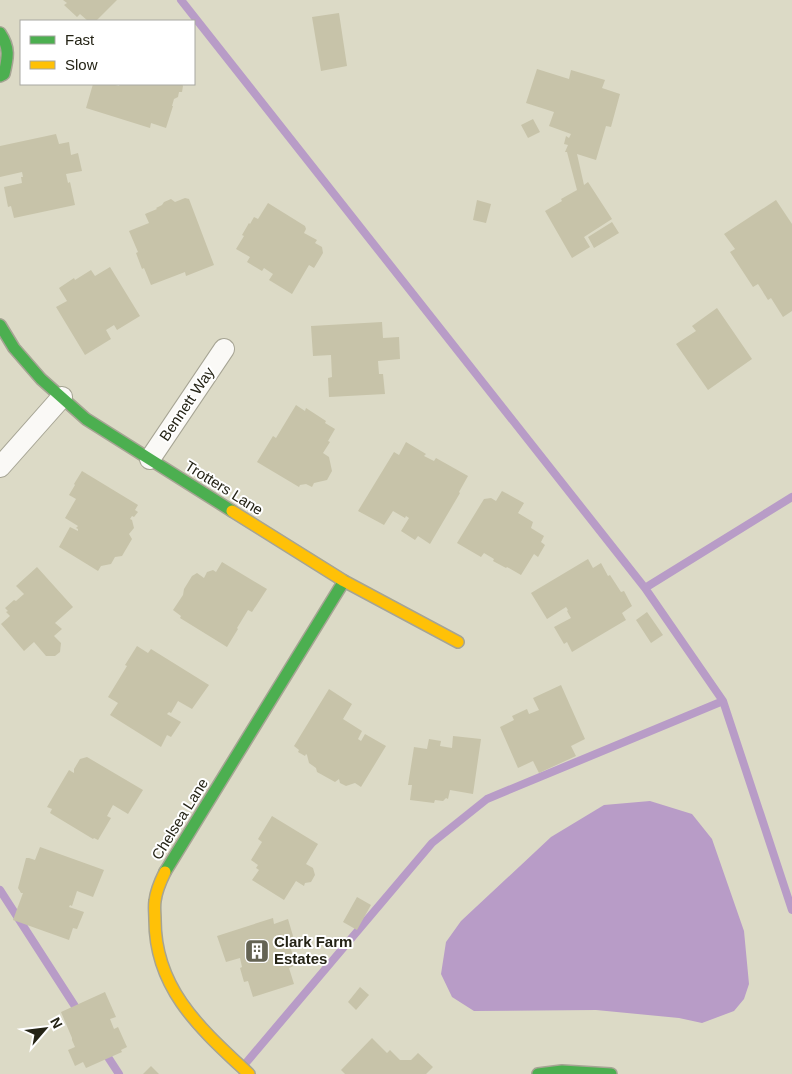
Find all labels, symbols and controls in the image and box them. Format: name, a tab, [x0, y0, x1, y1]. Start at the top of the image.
legend	[20, 20, 195, 85]
text: Fast	[65, 31, 95, 48]
text: Slow	[65, 56, 98, 73]
street label: Bennett Way	[156, 363, 218, 444]
street label: Trotters Lane	[182, 457, 266, 518]
street label: Chelsea Lane	[148, 775, 211, 862]
place label: Clark Farm Estates	[274, 933, 352, 967]
building icon: Clark Farm Estates	[244, 938, 270, 964]
north arrow	[20, 1004, 70, 1054]
text: N	[47, 1015, 66, 1031]

